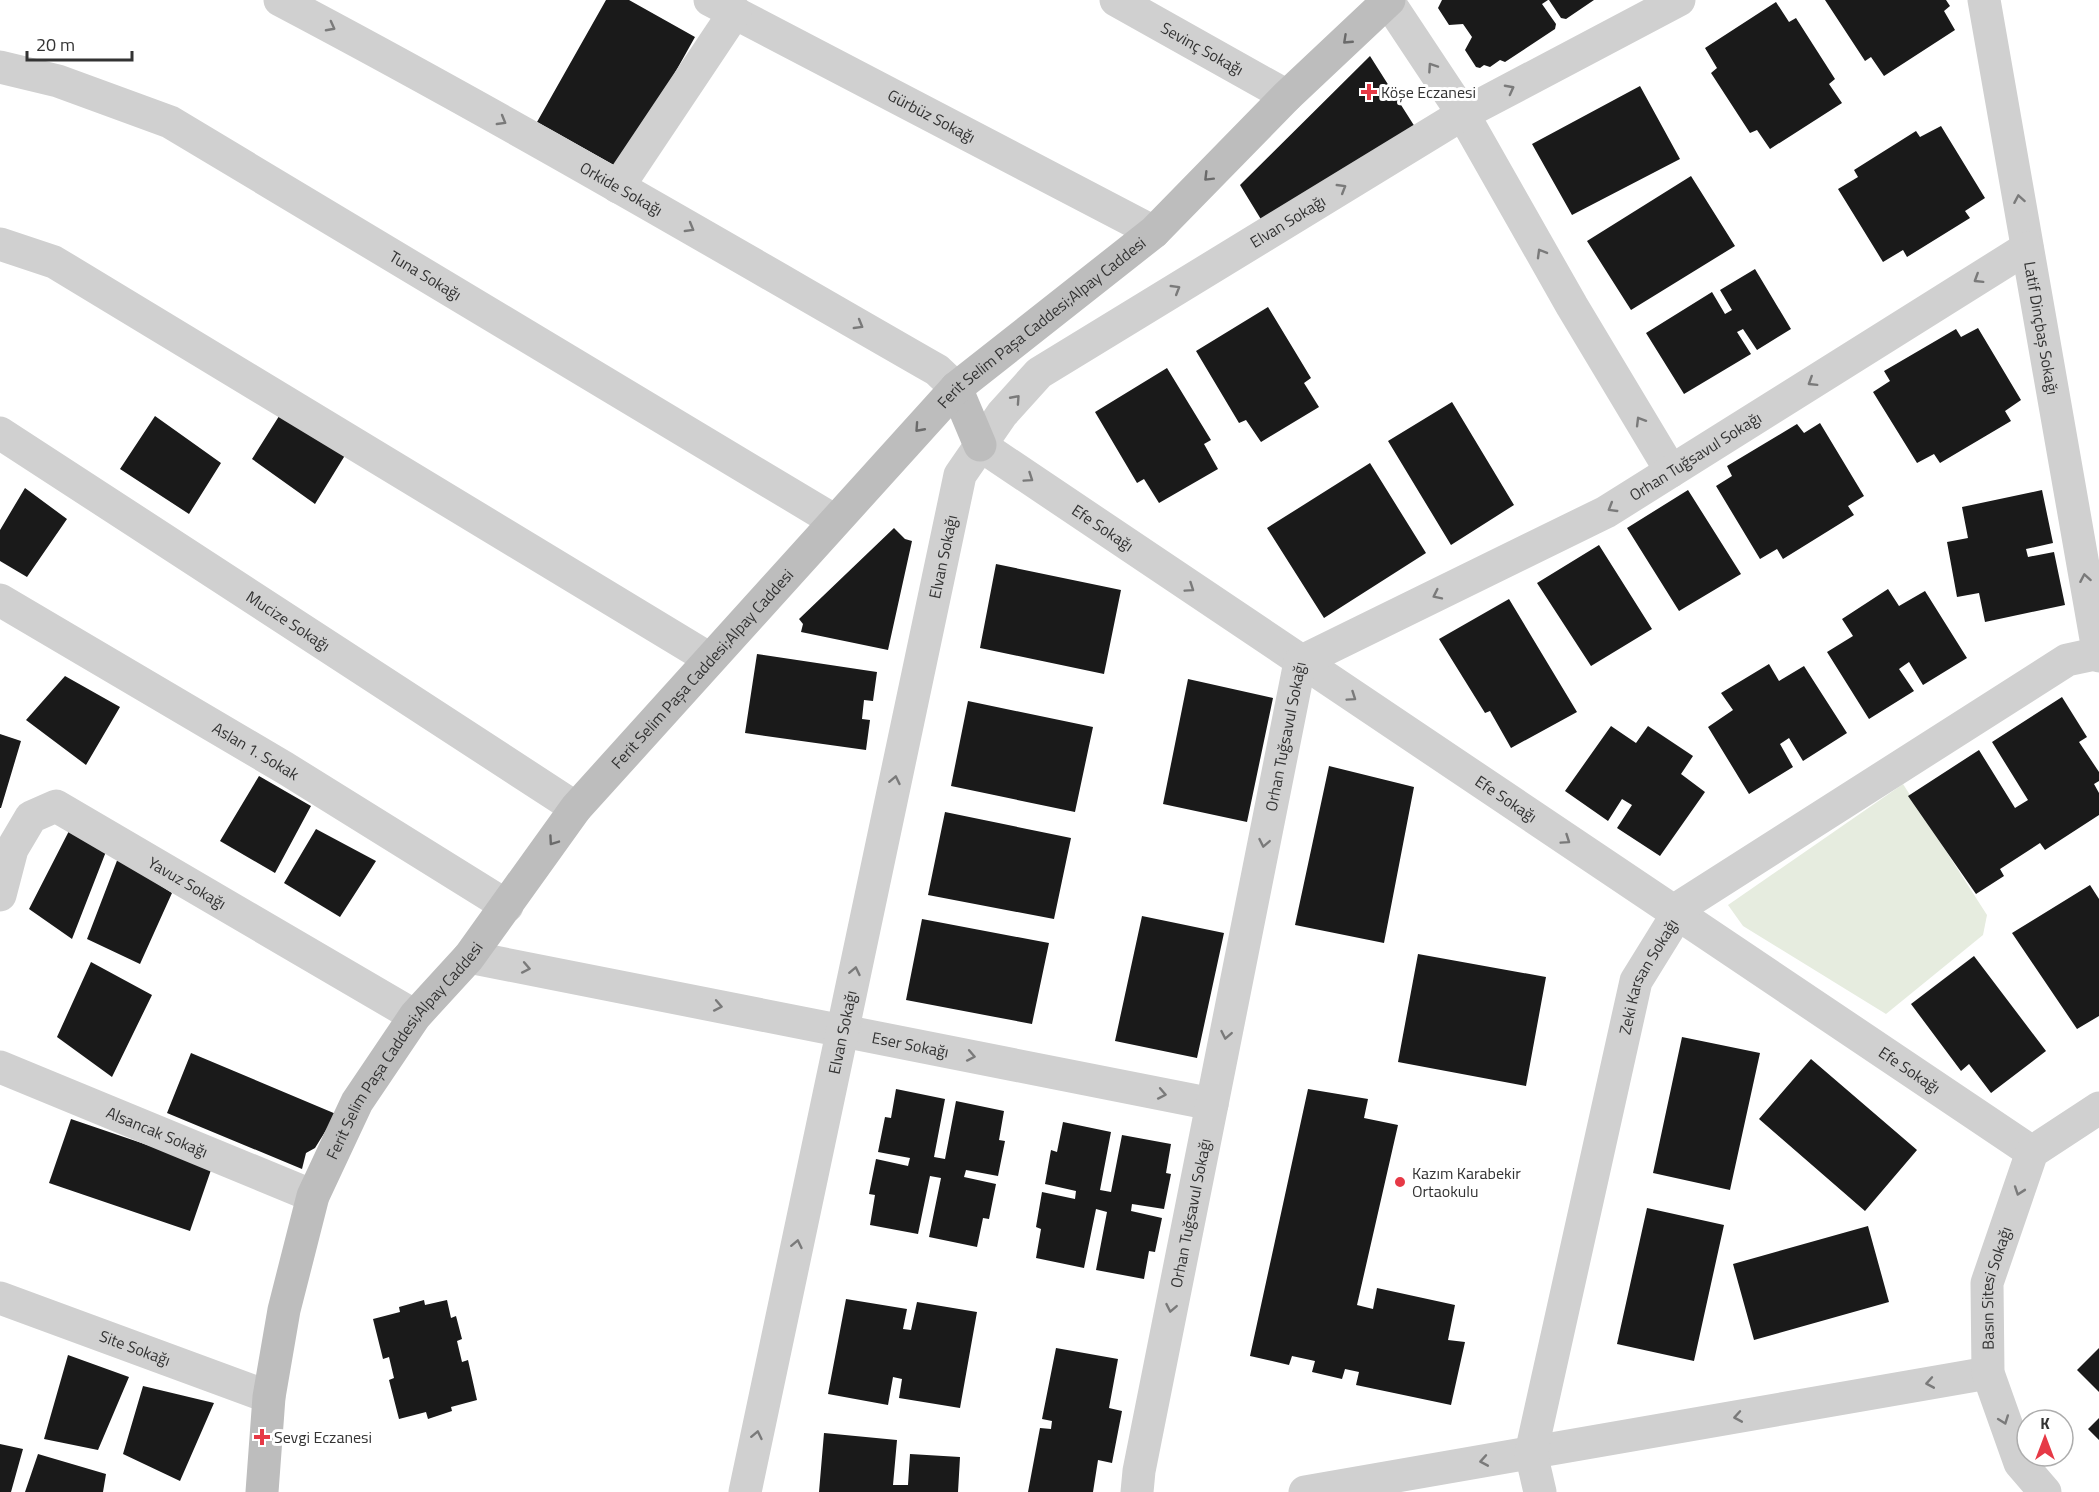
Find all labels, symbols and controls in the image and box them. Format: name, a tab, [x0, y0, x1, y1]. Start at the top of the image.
street label: Sevinç Sokağı	[1157, 16, 1248, 81]
one-way arrow	[325, 20, 336, 31]
scale bar	[27, 24, 132, 62]
text: 20 m	[36, 31, 75, 58]
one-way arrow	[1343, 33, 1353, 44]
one-way arrow	[1427, 63, 1439, 73]
place label: Köşe Eczanesi	[1381, 80, 1476, 104]
street label: Gürbüz Sokağı	[883, 83, 980, 149]
marker: Köşe Eczanesi	[1362, 85, 1376, 99]
one-way arrow	[1504, 85, 1514, 96]
one-way arrow	[496, 114, 506, 125]
street label: Orkide Sokağı	[576, 155, 667, 222]
one-way arrow	[1204, 169, 1215, 180]
one-way arrow	[1336, 183, 1346, 195]
street label: Elvan Sokağı	[1245, 189, 1330, 254]
one-way arrow	[2013, 195, 2026, 205]
one-way arrow	[684, 221, 694, 233]
street label: Ferit Selim Paşa Caddesi;Alpay Caddesi	[931, 231, 1151, 414]
street label: Tuna Sokağı	[385, 244, 466, 306]
one-way arrow	[1537, 249, 1549, 259]
street label: Latif Dinçbaş Sokağı	[2018, 259, 2065, 397]
one-way arrow	[1974, 272, 1984, 284]
one-way arrow	[1170, 285, 1180, 297]
one-way arrow	[853, 318, 863, 330]
one-way arrow	[1808, 375, 1818, 387]
one-way arrow	[1009, 395, 1020, 406]
street label: Orhan Tuğsavul Sokağı	[1624, 406, 1766, 507]
one-way arrow	[1636, 417, 1648, 427]
one-way arrow	[915, 421, 926, 432]
one-way arrow	[1022, 471, 1033, 482]
street label: Efe Sokağı	[1067, 498, 1139, 557]
one-way arrow	[1608, 501, 1618, 513]
street label: Elvan Sokağı	[922, 513, 963, 601]
street label: Ferit Selim Paşa Caddesi;Alpay Caddesi	[605, 563, 799, 774]
one-way arrow	[2079, 573, 2092, 583]
one-way arrow	[1184, 581, 1195, 592]
street label: Mucize Sokağı	[242, 584, 335, 657]
one-way arrow	[1432, 588, 1443, 600]
street label: Orhan Tuğsavul Sokağı	[1259, 660, 1312, 813]
one-way arrow	[1345, 690, 1356, 701]
street label: Aslan 1. Sokak	[208, 716, 304, 786]
street label: Efe Sokağı	[1470, 769, 1542, 828]
one-way arrow	[888, 775, 901, 785]
one-way arrow	[1560, 833, 1571, 844]
one-way arrow	[549, 835, 560, 846]
one-way arrow	[1258, 838, 1271, 848]
street label: Yavuz Sokağı	[144, 850, 231, 915]
street label: Zeki Karsan Sokağı	[1612, 914, 1684, 1037]
street label: Ferit Selim Paşa Caddesi;Alpay Caddesi	[320, 937, 488, 1163]
one-way arrow	[521, 961, 531, 974]
one-way arrow	[848, 966, 861, 976]
street label: Elvan Sokağı	[822, 988, 863, 1076]
one-way arrow	[712, 999, 722, 1012]
street label: Eser Sokağı	[870, 1025, 951, 1064]
one-way arrow	[1220, 1029, 1233, 1039]
street label: Efe Sokağı	[1874, 1040, 1945, 1099]
one-way arrow	[965, 1049, 975, 1062]
one-way arrow	[1157, 1087, 1167, 1100]
street label: Alsancak Sokağı	[103, 1100, 212, 1163]
street label: Orhan Tuğsavul Sokağı	[1164, 1136, 1217, 1290]
place label: Kazım Karabekir Ortaokulu	[1412, 1161, 1521, 1203]
marker: Kazım Karabekir Ortaokulu	[1393, 1175, 1407, 1189]
one-way arrow	[2013, 1185, 2026, 1196]
street label: Basın Sitesi Sokağı	[1975, 1223, 2018, 1350]
one-way arrow	[790, 1239, 803, 1249]
one-way arrow	[1165, 1303, 1178, 1313]
street label: Site Sokağı	[96, 1324, 174, 1372]
one-way arrow	[1926, 1377, 1935, 1389]
north arrow	[2015, 1408, 2075, 1468]
one-way arrow	[1734, 1410, 1744, 1423]
text: K	[2040, 1411, 2050, 1435]
one-way arrow	[1997, 1414, 2010, 1425]
place label: Sevgi Eczanesi	[274, 1425, 372, 1449]
marker: Sevgi Eczanesi	[255, 1430, 269, 1444]
one-way arrow	[750, 1430, 763, 1440]
one-way arrow	[1479, 1454, 1489, 1467]

